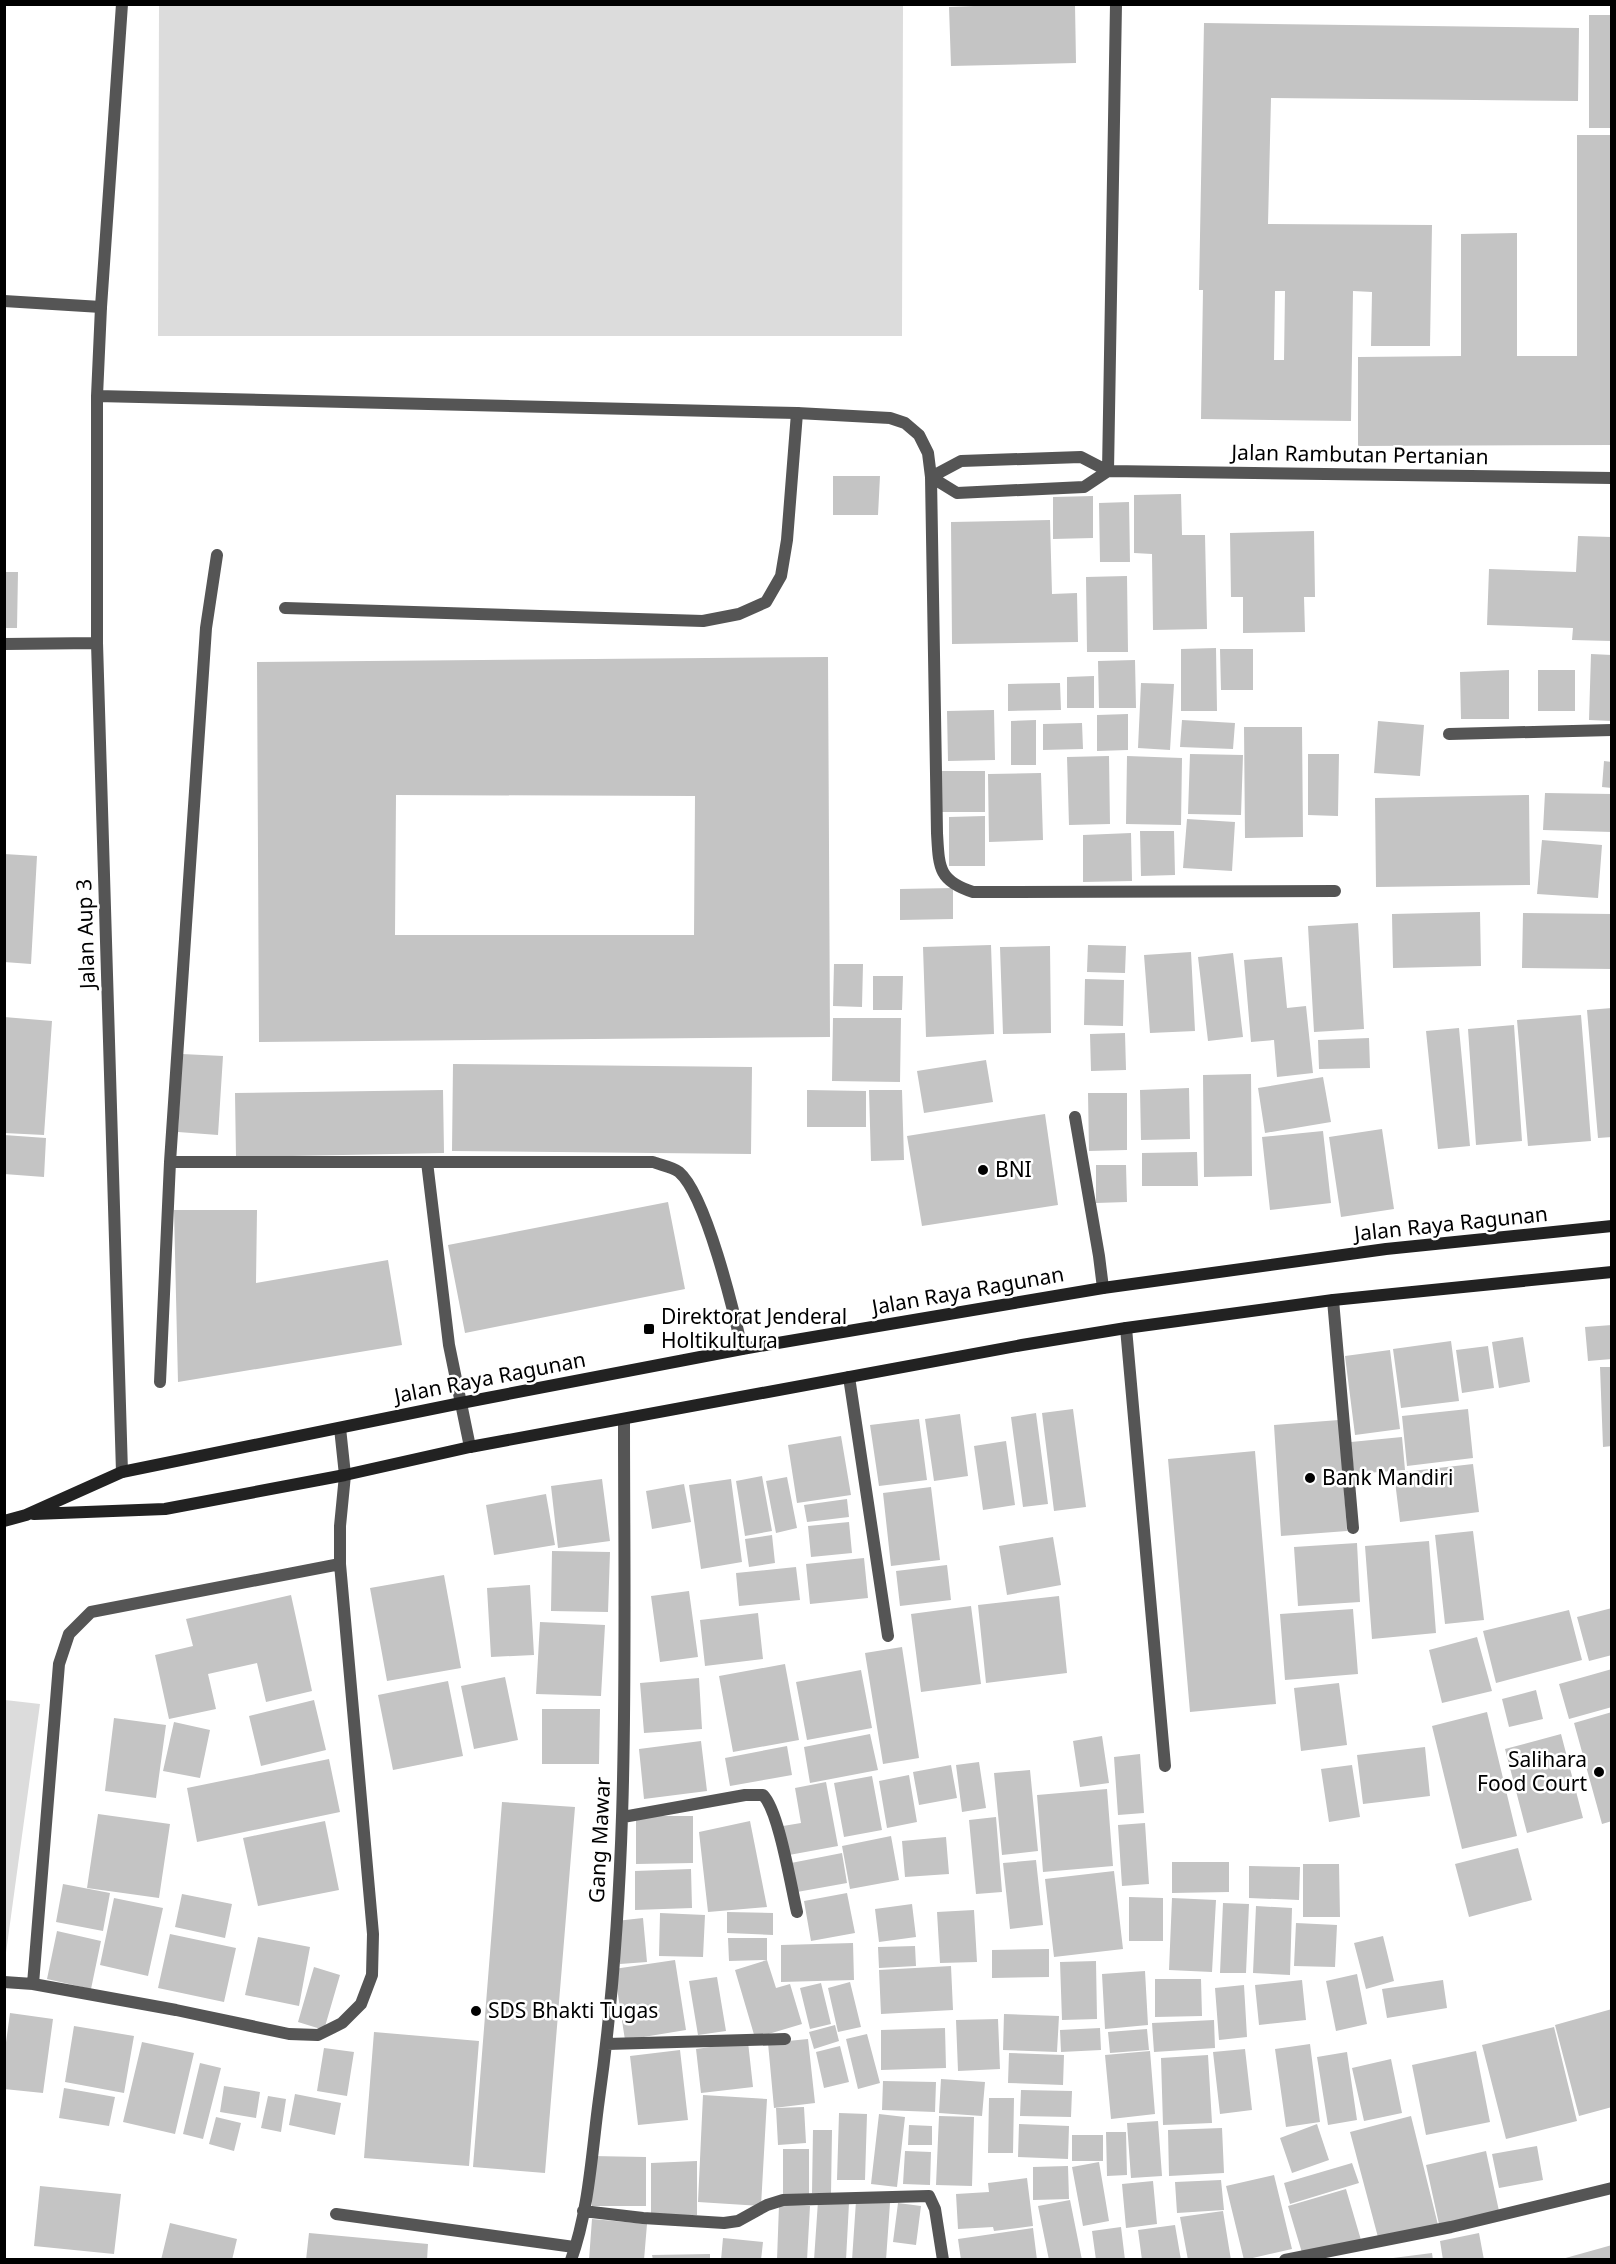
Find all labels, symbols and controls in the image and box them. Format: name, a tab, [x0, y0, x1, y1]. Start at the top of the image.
street label: Jalan Rambutan Pertanian	[1229, 438, 1489, 470]
street label: Jalan Aup 3	[69, 879, 101, 991]
place label: BNI	[995, 1155, 1032, 1183]
marker: BNI	[976, 1163, 990, 1177]
street label: Jalan Raya Ragunan	[1351, 1199, 1549, 1247]
street label: Jalan Raya Ragunan	[868, 1259, 1066, 1321]
place label: Direktorat Jenderal Holtikultura	[661, 1302, 847, 1354]
marker: Direktorat Jenderal Holtikultura	[642, 1322, 656, 1336]
street label: Jalan Raya Ragunan	[390, 1345, 588, 1410]
place label: Bank Mandiri	[1322, 1463, 1453, 1491]
marker: Bank Mandiri	[1303, 1471, 1317, 1485]
place label: Salihara Food Court	[1477, 1745, 1587, 1797]
marker: Salihara Food Court	[1592, 1765, 1606, 1779]
street label: Gang Mawar	[582, 1776, 616, 1904]
place label: SDS Bhakti Tugas	[488, 1996, 658, 2024]
marker: SDS Bhakti Tugas	[469, 2004, 483, 2018]

